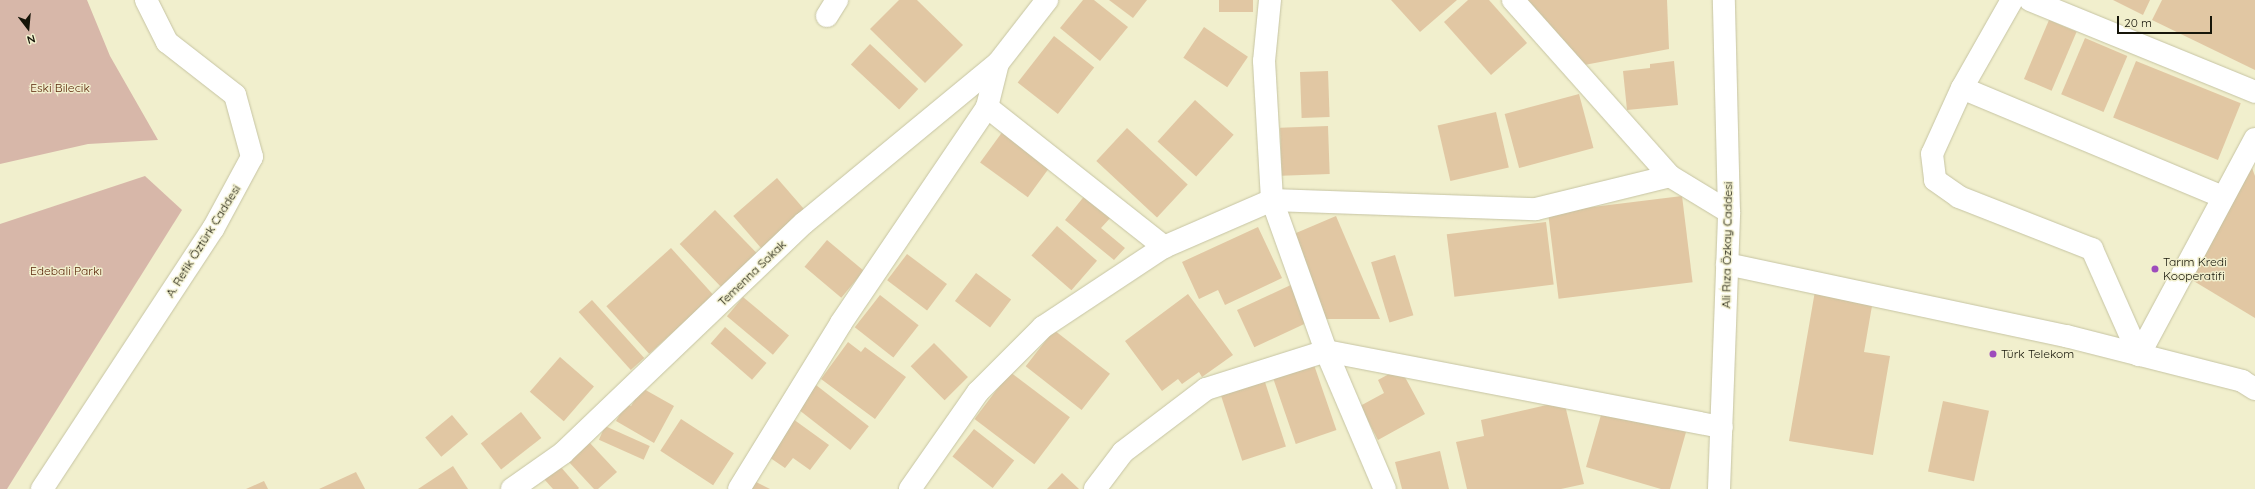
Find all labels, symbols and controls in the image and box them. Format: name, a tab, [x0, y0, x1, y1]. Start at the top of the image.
north arrow	[8, 8, 48, 48]
scale bar	[2119, 8, 2214, 34]
text: 20 m	[2124, 15, 2152, 30]
text: N	[25, 32, 37, 47]
park label: Eski Bilecik	[30, 81, 90, 95]
street label: A. Refik Öztürk Caddesi	[163, 182, 243, 300]
street label: Ali Rıza Özkay Caddesi	[1719, 182, 1735, 308]
street label: Temenna Sokak	[715, 237, 789, 309]
place label: Tarım Kredi Kooperatifi	[2163, 255, 2227, 283]
park label: Edebali Parkı	[30, 264, 102, 278]
marker: Tarım Kredi Kooperatifi	[2150, 264, 2160, 274]
place label: Türk Telekom	[2001, 347, 2074, 361]
marker: Türk Telekom	[1988, 349, 1998, 359]

